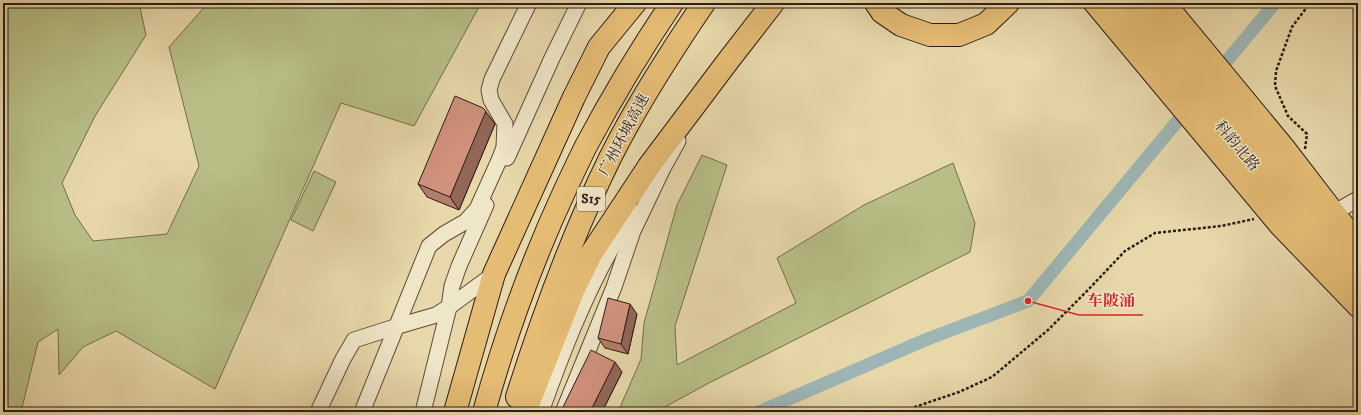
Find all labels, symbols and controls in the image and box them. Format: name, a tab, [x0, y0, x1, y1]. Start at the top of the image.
street label: 广州环城高速	[594, 91, 654, 179]
street label: 科韵北路	[1210, 117, 1264, 175]
road number: S15	[577, 187, 605, 211]
callout: 车陂涌	[1079, 287, 1143, 315]
text: 车陂涌	[1087, 291, 1135, 311]

